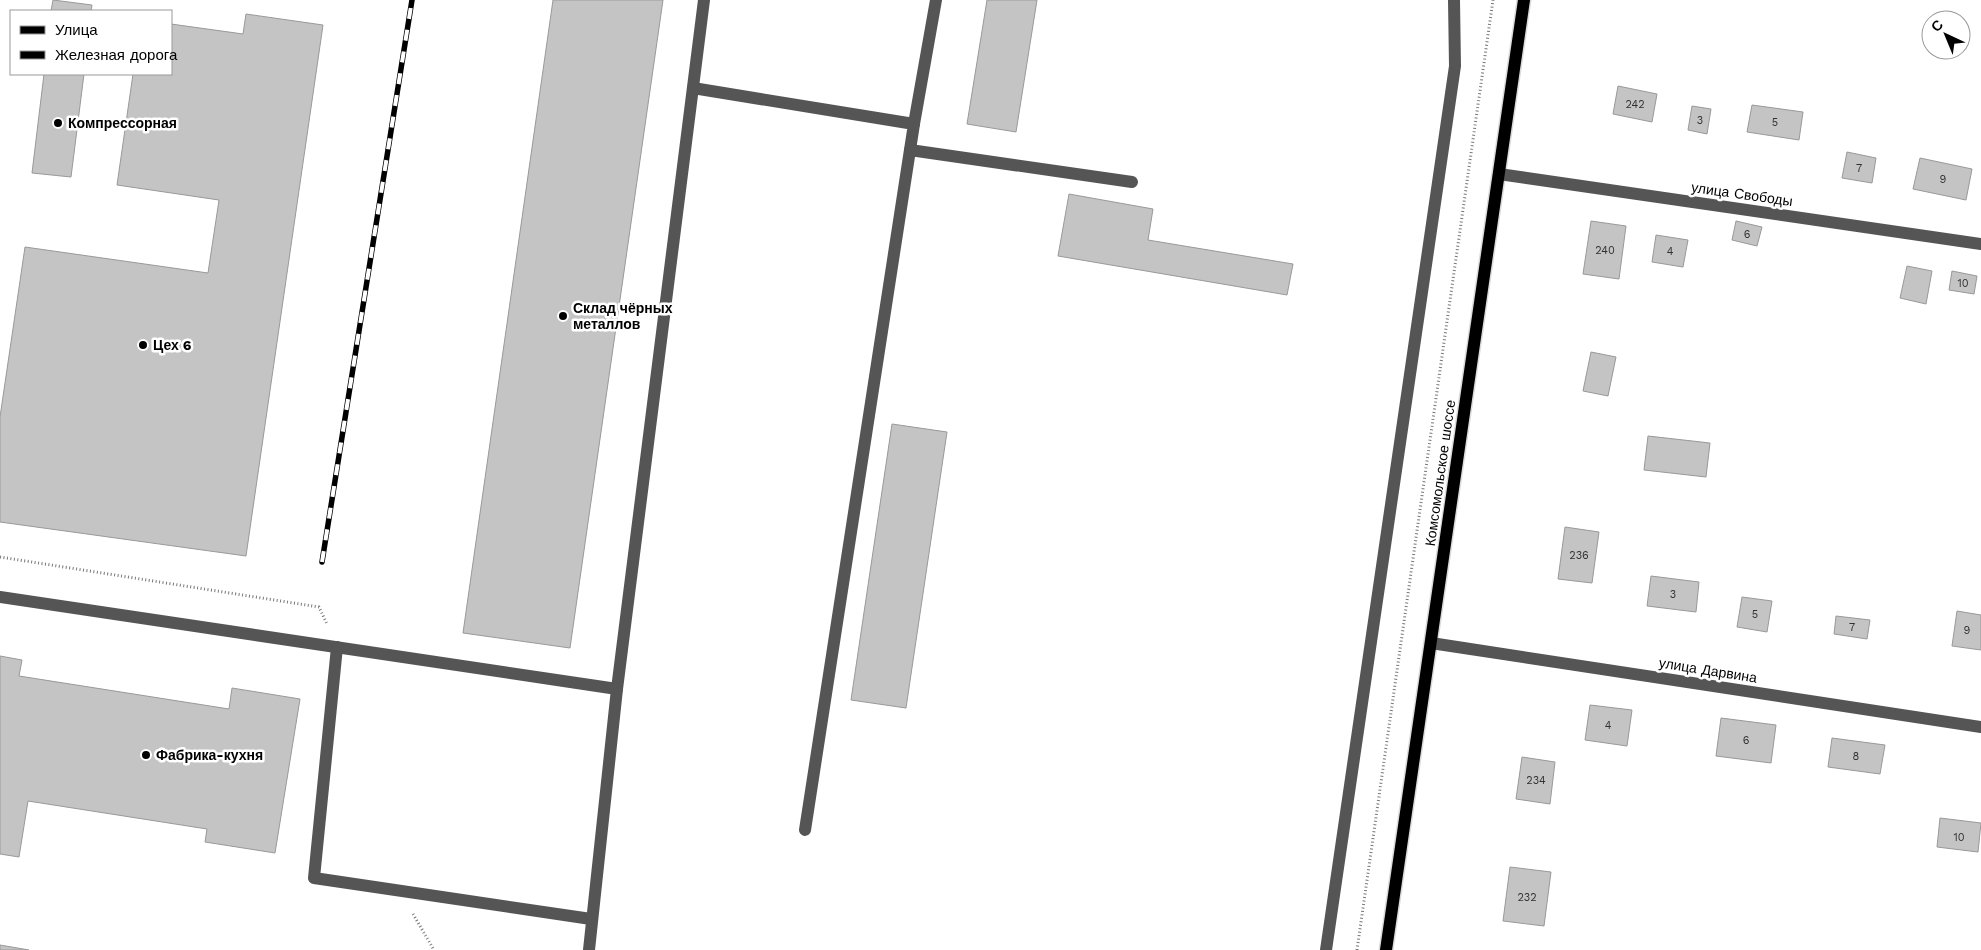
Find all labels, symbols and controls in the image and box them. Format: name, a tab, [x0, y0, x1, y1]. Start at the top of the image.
legend	[10, 10, 172, 75]
north arrow	[1921, 10, 1971, 60]
text: С	[1928, 16, 1946, 35]
text: Улица	[55, 21, 98, 39]
text: Железная дорога	[55, 46, 178, 64]
house number: 242	[1625, 98, 1645, 111]
house number: 3	[1697, 114, 1703, 127]
place label: Компрессорная	[68, 115, 177, 131]
house number: 5	[1772, 116, 1778, 129]
marker: Компрессорная	[52, 117, 64, 129]
house number: 7	[1856, 162, 1862, 175]
house number: 9	[1940, 173, 1947, 186]
street label: улица Свободы	[1690, 179, 1794, 209]
house number: 6	[1744, 228, 1751, 241]
house number: 240	[1595, 244, 1615, 257]
house number: 4	[1667, 245, 1674, 258]
house number: 10	[1957, 277, 1969, 290]
place label: Склад чёрных металлов	[573, 300, 673, 332]
marker: Склад чёрных металлов	[557, 310, 569, 322]
place label: Цех 6	[153, 337, 192, 353]
marker: Цех 6	[137, 339, 149, 351]
street label: Комсомольское шоссе	[1422, 399, 1458, 547]
house number: 236	[1569, 549, 1589, 562]
house number: 3	[1670, 588, 1676, 601]
house number: 5	[1752, 608, 1758, 621]
house number: 7	[1849, 621, 1855, 634]
house number: 9	[1964, 624, 1971, 637]
street label: улица Дарвина	[1658, 654, 1758, 686]
house number: 4	[1605, 719, 1612, 732]
house number: 6	[1743, 734, 1750, 747]
place label: Фабрика-кухня	[156, 747, 263, 763]
marker: Фабрика-кухня	[140, 749, 152, 761]
house number: 8	[1853, 750, 1860, 763]
house number: 234	[1526, 774, 1546, 787]
house number: 10	[1953, 831, 1965, 844]
house number: 232	[1517, 891, 1537, 904]

